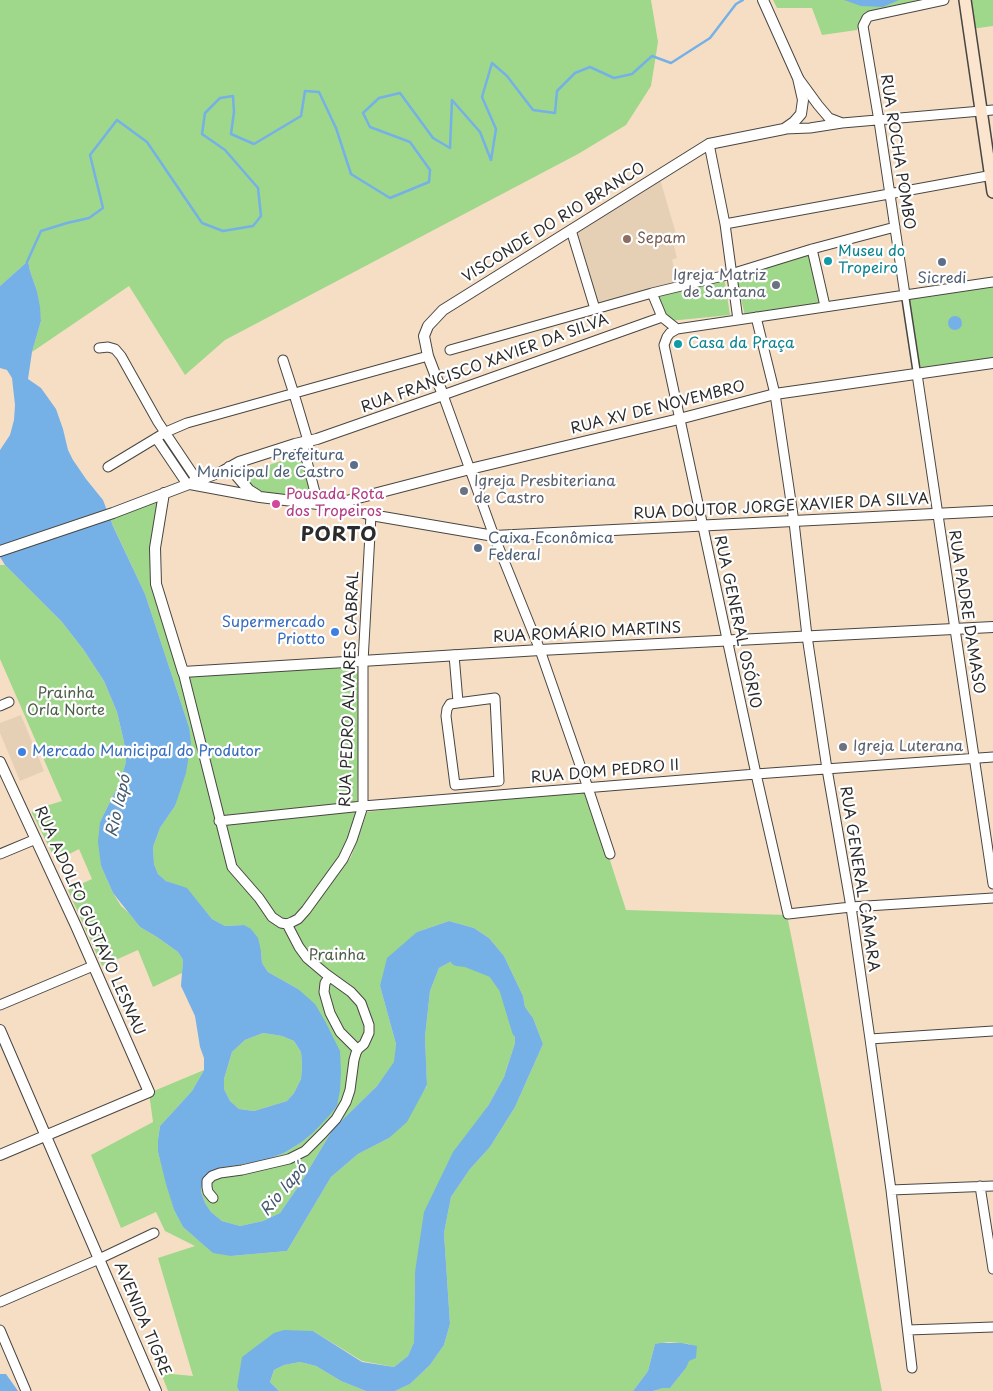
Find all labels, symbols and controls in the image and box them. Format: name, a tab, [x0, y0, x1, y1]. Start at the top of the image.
street label: RUA ROCHA POMBO	[876, 73, 918, 231]
street label: VISCONDE DO RIO BRANCO	[459, 159, 649, 287]
place label: Sepam	[637, 230, 686, 248]
marker: Sepam	[621, 233, 633, 245]
place label: Museu do Tropeiro	[838, 243, 905, 278]
marker: Museu do Tropeiro	[822, 255, 834, 267]
marker: Sicredi	[936, 256, 948, 268]
place label: Igreja Matriz de Santana	[673, 267, 766, 302]
place label: Sicredi	[918, 270, 966, 288]
marker: Igreja Matriz de Santana	[770, 279, 782, 291]
street label: RUA FRANCISCO XAVIER DA SILVA	[359, 311, 611, 417]
place label: Casa da Praça	[688, 335, 794, 353]
marker: Casa da Praça	[672, 338, 684, 350]
street label: RUA XV DE NOVEMBRO	[569, 378, 747, 438]
place label: Prefeitura Municipal de Castro	[197, 447, 344, 482]
marker: Prefeitura Municipal de Castro	[348, 459, 360, 471]
place label: Igreja Presbiteriana de Castro	[474, 473, 616, 508]
marker: Igreja Presbiteriana de Castro	[458, 485, 470, 497]
place label: Pousada Rota dos Tropeiros	[286, 486, 384, 521]
street label: RUA DOUTOR JORGE XAVIER DA SILVA	[633, 490, 929, 524]
marker: Pousada Rota dos Tropeiros	[270, 498, 282, 510]
district label: PORTO	[301, 523, 377, 547]
street label: RUA PADRE DAMASO	[944, 529, 988, 695]
place label: Caixa Econômica Federal	[488, 530, 613, 565]
street label: RUA GENERAL OSÓRIO	[710, 534, 764, 710]
marker: Caixa Econômica Federal	[472, 542, 484, 554]
street label: RUA PEDRO ALVARES CABRAL	[337, 571, 363, 807]
place label: Supermercado Priotto	[222, 614, 325, 649]
street label: RUA ROMÁRIO MARTINS	[492, 619, 682, 647]
marker: Supermercado Priotto	[329, 626, 341, 638]
park label: Prainha Orla Norte	[27, 685, 105, 720]
place label: Igreja Luterana	[853, 738, 963, 756]
marker: Igreja Luterana	[837, 741, 849, 753]
place label: Mercado Municipal do Produtor	[32, 743, 261, 761]
marker: Mercado Municipal do Produtor	[16, 746, 28, 758]
street label: RUA DOM PEDRO II	[530, 757, 680, 787]
water label: Rio Iapó	[103, 773, 135, 839]
street label: RUA GENERAL CÂMARA	[835, 785, 883, 973]
street label: RUA ADOLFO GUSTAVO LESNAU	[30, 804, 148, 1038]
park label: Prainha	[309, 947, 365, 965]
water label: Rio Iapó	[256, 1160, 312, 1220]
street label: AVENIDA TIGRE	[110, 1259, 174, 1379]

